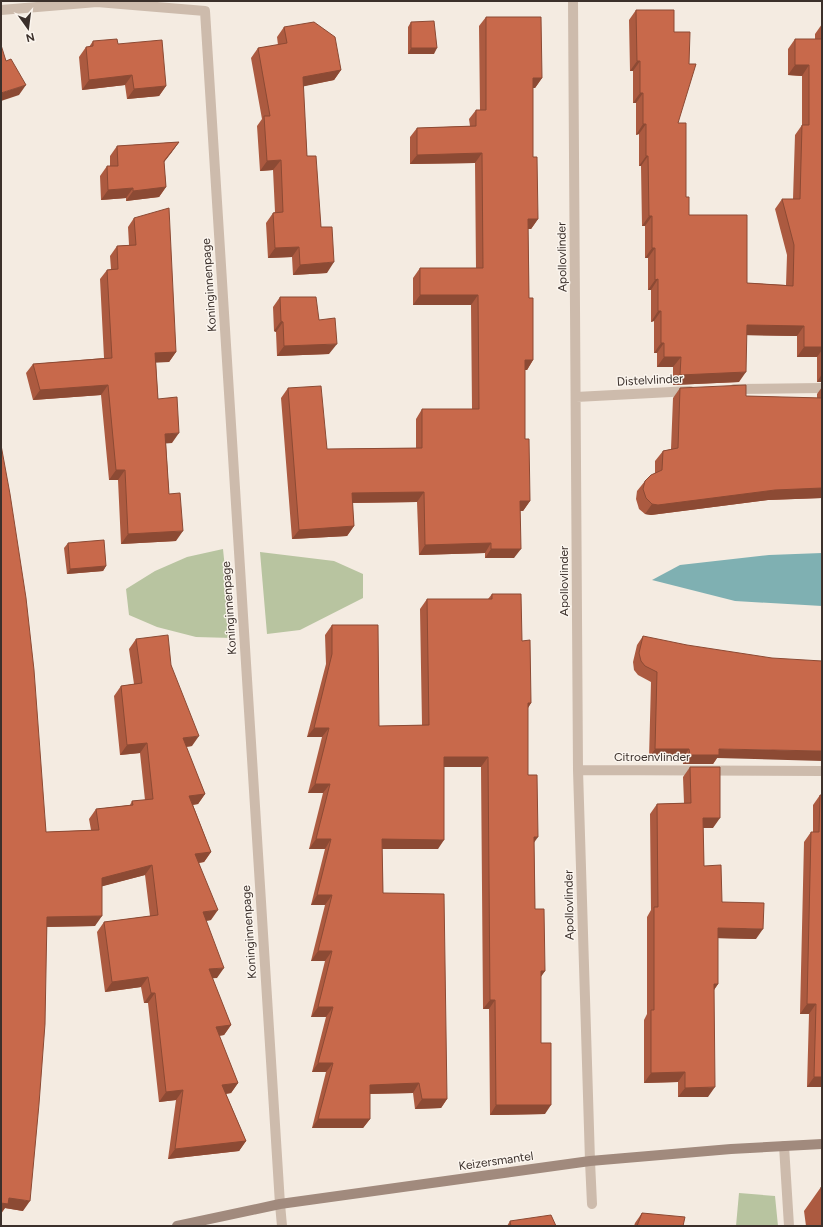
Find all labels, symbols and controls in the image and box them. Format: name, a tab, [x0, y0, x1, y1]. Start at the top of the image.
north arrow	[8, 8, 48, 48]
text: N	[25, 30, 36, 45]
street label: Apollovlinder	[554, 222, 570, 292]
street label: Koninginnenpage	[199, 237, 219, 332]
street label: Distelvlinder	[617, 371, 683, 389]
street label: Apollovlinder	[557, 546, 571, 616]
street label: Koninginnenpage	[219, 560, 239, 655]
street label: Citroenvlinder	[614, 750, 690, 764]
street label: Apollovlinder	[561, 870, 577, 940]
street label: Koninginnenpage	[239, 884, 259, 979]
street label: Keizersmantel	[458, 1149, 534, 1173]

